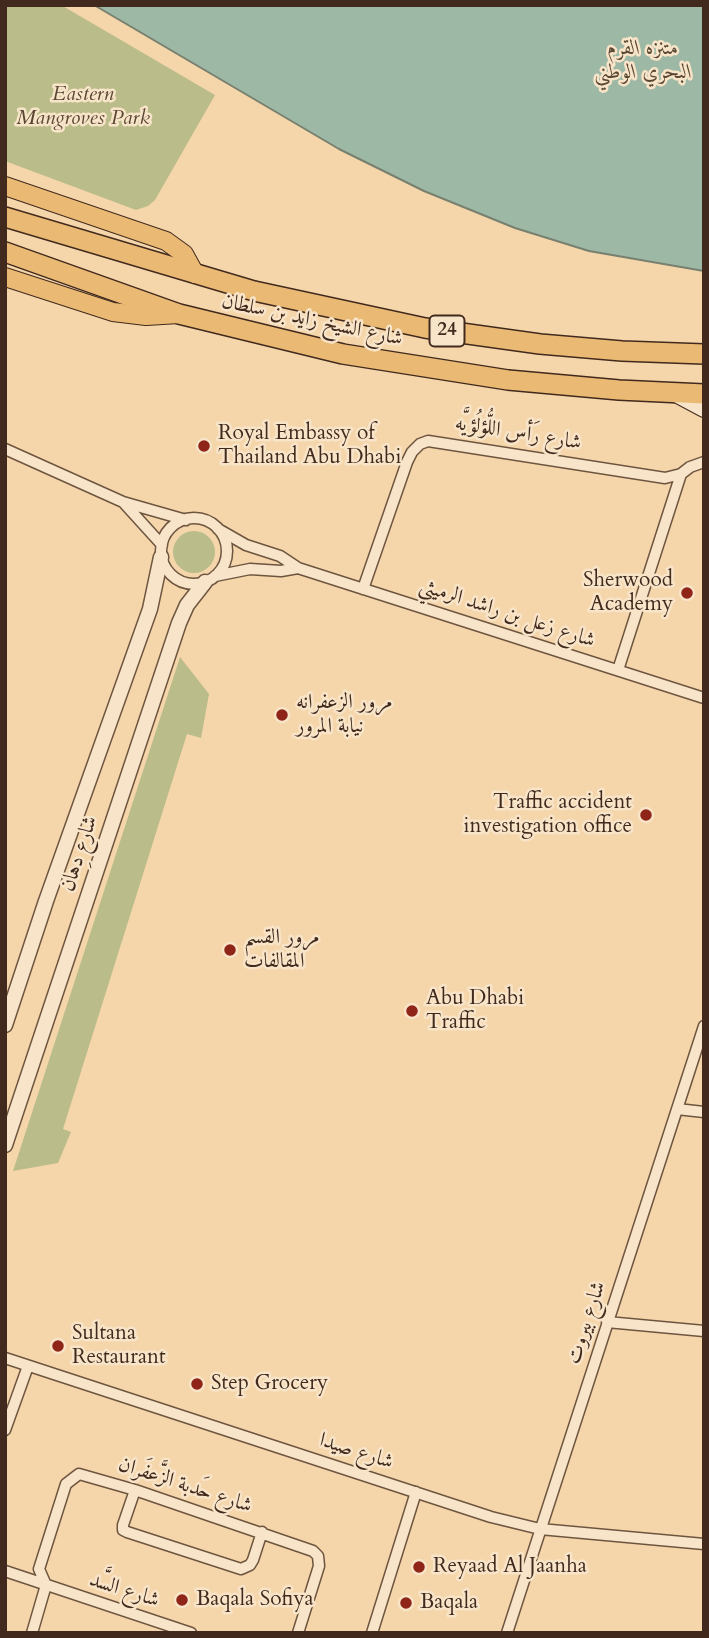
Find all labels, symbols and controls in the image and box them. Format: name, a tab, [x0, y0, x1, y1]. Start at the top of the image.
park label: متنزه القرم البحري الوطني	[594, 36, 692, 86]
park label: Eastern Mangroves Park	[16, 82, 150, 132]
street label: شارع الشيخ زايد بن سلطان	[219, 289, 405, 353]
road number: 24	[430, 316, 464, 346]
street label: شارع رَأس اللُّؤلُؤيَّه	[453, 412, 583, 456]
place label: Royal Embassy of Thailand Abu Dhabi	[218, 421, 401, 471]
marker: Royal Embassy of Thailand Abu Dhabi	[196, 438, 212, 454]
place label: Sherwood Academy	[583, 568, 673, 618]
street label: شارع زعل بن راشد الرميثي	[416, 574, 598, 654]
marker: Sherwood Academy	[679, 585, 695, 601]
place label: مرور الزعفرانه نيابة المرور	[296, 690, 393, 740]
marker: مرور الزعفرانه نيابة المرور	[274, 707, 290, 723]
place label: Traffic accident investigation office	[464, 790, 632, 840]
marker: Traffic accident investigation office	[638, 807, 654, 823]
street label: شارع دِهان	[56, 813, 104, 895]
place label: مرور القسم المقالفات	[244, 925, 320, 975]
marker: مرور القسم المقالفات	[222, 942, 238, 958]
place label: Abu Dhabi Traffic	[426, 986, 524, 1036]
marker: Abu Dhabi Traffic	[404, 1003, 420, 1019]
street label: شارع بيروت	[562, 1278, 612, 1368]
place label: Sultana Restaurant	[72, 1321, 166, 1371]
marker: Sultana Restaurant	[50, 1338, 66, 1354]
place label: Step Grocery	[211, 1371, 328, 1397]
marker: Step Grocery	[189, 1376, 205, 1392]
street label: شارع صيدا	[316, 1428, 396, 1476]
street label: شارع حَدبة الزَّعفَران	[115, 1453, 255, 1519]
place label: Reyaad Al Jaanha	[433, 1554, 587, 1580]
marker: Reyaad Al Jaanha	[411, 1559, 427, 1575]
street label: شارع السَّد	[86, 1568, 162, 1614]
place label: Baqala Sofiya	[196, 1587, 314, 1613]
place label: Baqala	[420, 1590, 478, 1616]
marker: Baqala Sofiya	[174, 1592, 190, 1608]
marker: Baqala	[398, 1595, 414, 1611]

